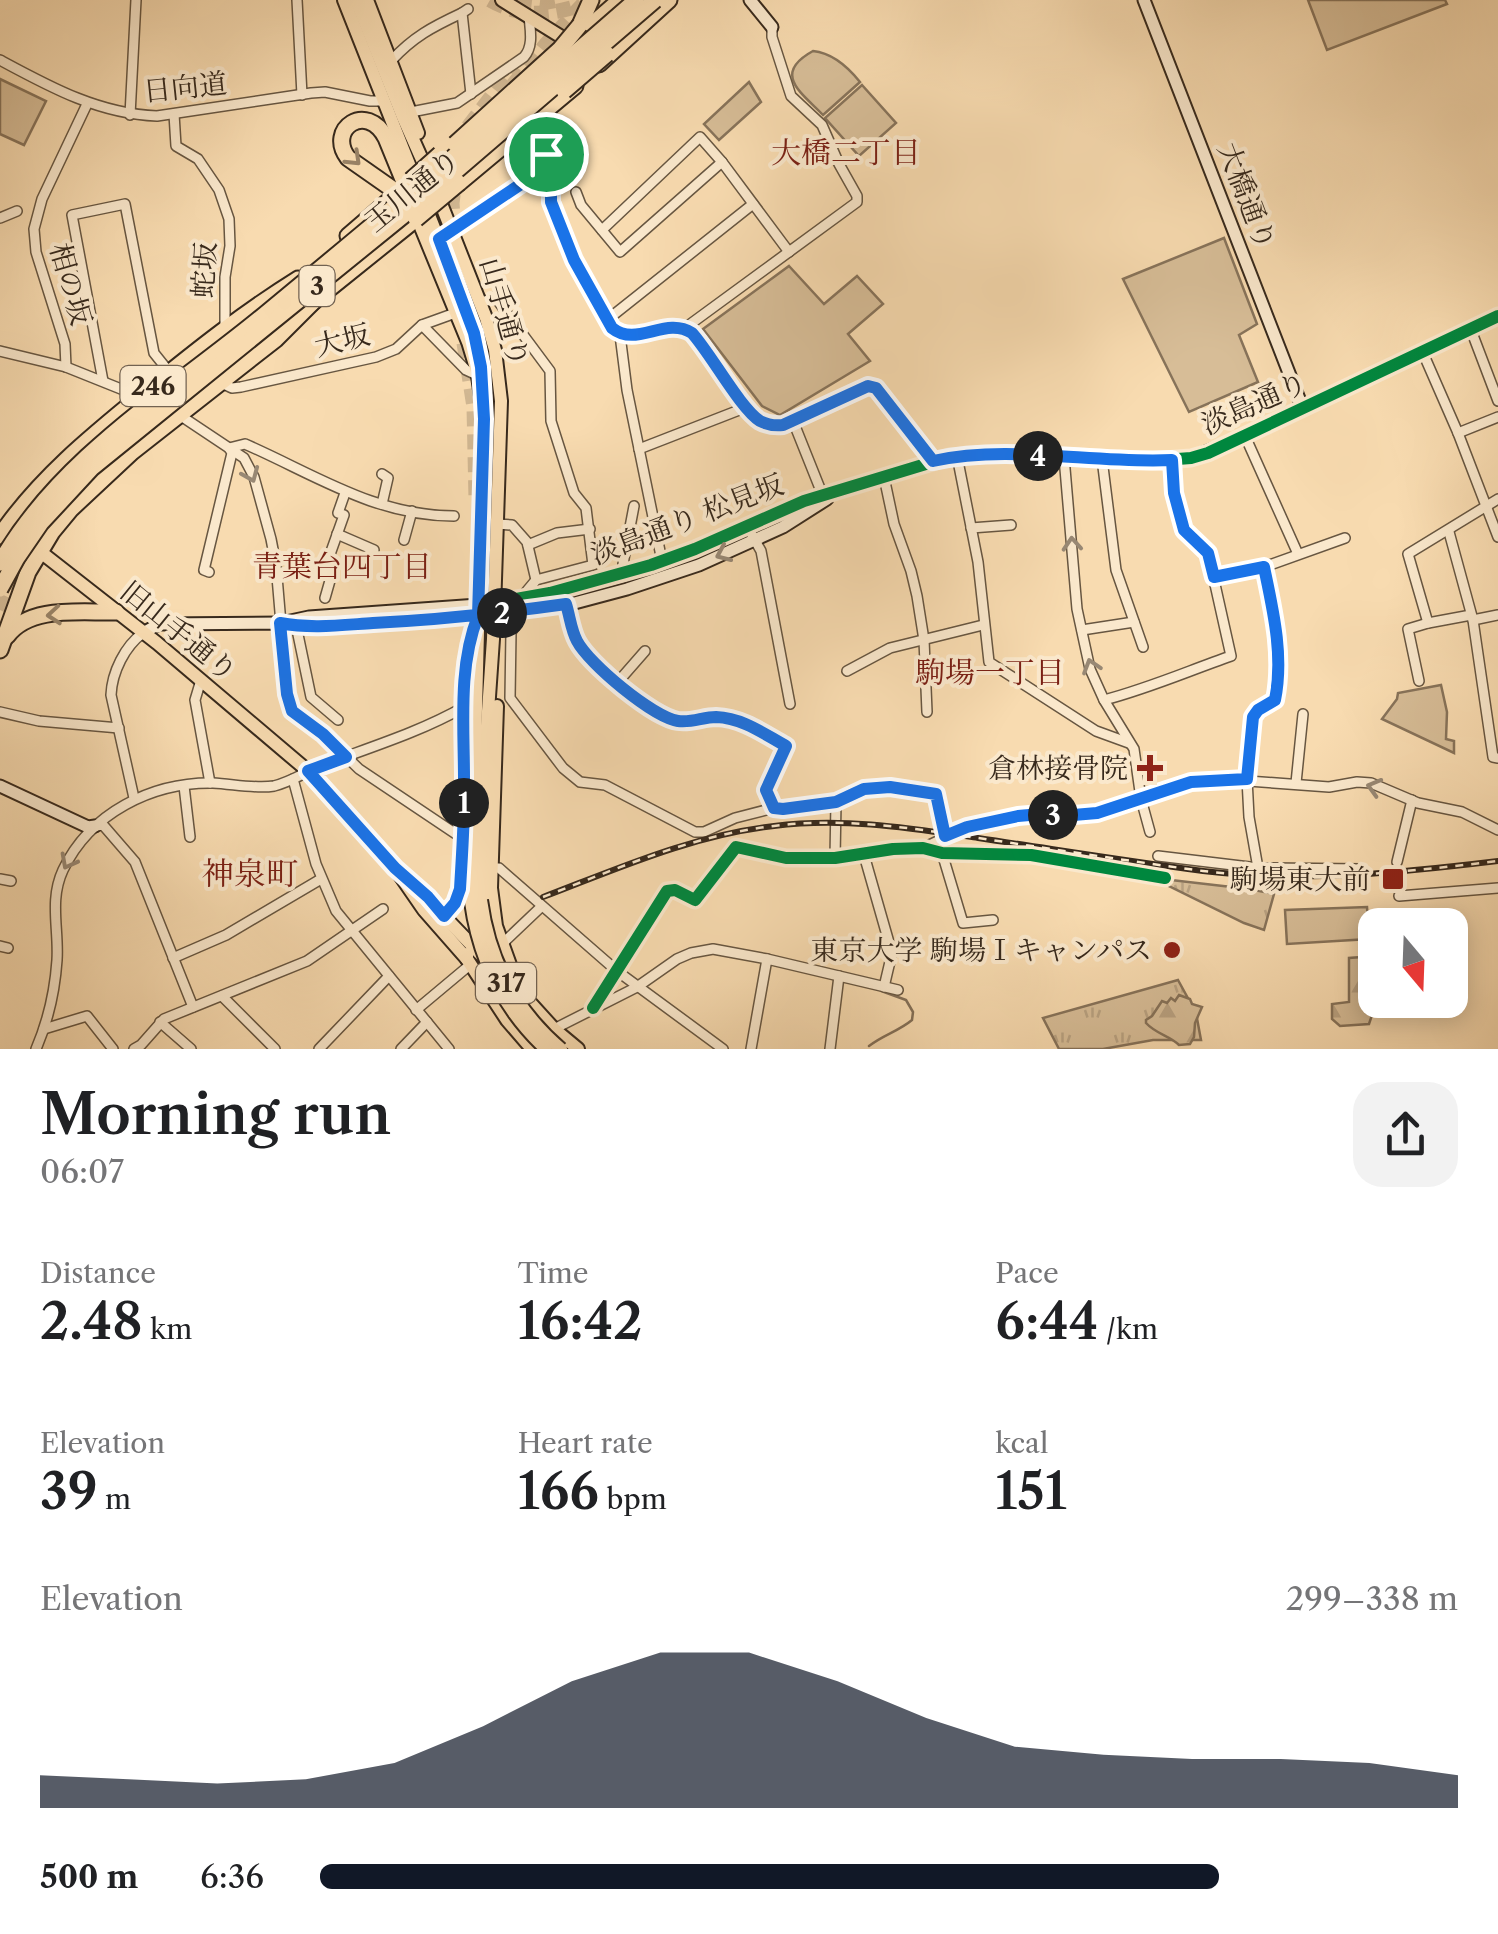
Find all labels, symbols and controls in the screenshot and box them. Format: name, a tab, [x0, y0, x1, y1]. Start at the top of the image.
street label: 日向道	[141, 66, 229, 108]
pin	[504, 112, 589, 197]
icon: arrive	[519, 127, 574, 182]
district label: 大橋二丁目	[771, 134, 921, 171]
street label: 大橋通り	[1211, 138, 1283, 254]
street label: 玉川通り	[358, 142, 466, 238]
one-way arrow	[342, 147, 360, 165]
street label: 相の坂	[43, 239, 99, 329]
street label: 蛇坂	[186, 241, 222, 299]
street label: 山手通り	[473, 253, 537, 371]
road number: 3	[300, 266, 334, 306]
street label: 大坂	[311, 317, 373, 363]
street label: 淡島通り	[1196, 365, 1312, 441]
road number: 246	[120, 366, 186, 406]
pin: 4	[1013, 431, 1063, 481]
text: 4	[1030, 439, 1046, 473]
one-way arrow	[240, 465, 260, 483]
street label: 淡島通り 松見坂	[586, 467, 788, 571]
one-way arrow	[1061, 536, 1083, 552]
one-way arrow	[715, 542, 733, 562]
district label: 青葉台四丁目	[252, 548, 432, 585]
street label: 旧山手通り	[114, 574, 244, 688]
pin: 2	[477, 588, 527, 638]
text: 2	[494, 596, 510, 630]
one-way arrow	[45, 603, 61, 625]
district label: 駒場一丁目	[915, 654, 1065, 691]
one-way arrow	[1082, 658, 1103, 675]
place label: 倉林接骨院	[988, 751, 1128, 785]
marker: 倉林接骨院	[1137, 755, 1163, 781]
one-way arrow	[1365, 777, 1383, 798]
pin: 1	[439, 778, 489, 828]
text: 1	[458, 786, 470, 820]
pin: 3	[1028, 790, 1078, 840]
text: 3	[1045, 798, 1061, 832]
one-way arrow	[61, 852, 81, 870]
district label: 神泉町	[202, 854, 298, 893]
place label: 駒場東大前	[1230, 862, 1370, 896]
marker: 駒場東大前	[1380, 866, 1406, 892]
north arrow	[1358, 908, 1468, 1018]
map controls	[1358, 908, 1468, 1018]
place label: 東京大学 駒場Ⅰキャンパス	[810, 933, 1152, 967]
marker: 東京大学 駒場Ⅰキャンパス	[1161, 939, 1183, 961]
road number: 317	[476, 963, 536, 1003]
text: Morning run	[40, 1081, 391, 1148]
button: share	[1353, 1082, 1458, 1187]
text: 06:07	[40, 1152, 124, 1191]
text: Distance	[40, 1256, 156, 1290]
text: Time	[518, 1256, 588, 1290]
text: Pace	[995, 1256, 1059, 1290]
text: 2.48	[40, 1290, 143, 1352]
text: 16:42	[518, 1290, 643, 1352]
text: 6:44	[995, 1290, 1098, 1352]
text: km	[143, 1312, 192, 1346]
text: /km	[1098, 1312, 1158, 1346]
text: Elevation	[40, 1426, 165, 1460]
text: Heart rate	[518, 1426, 653, 1460]
text: kcal	[995, 1426, 1048, 1460]
text: 39	[40, 1460, 98, 1522]
text: 166	[518, 1460, 599, 1522]
text: 151	[995, 1460, 1067, 1522]
text: m	[98, 1482, 131, 1516]
text: bpm	[599, 1482, 667, 1516]
text: Elevation	[40, 1579, 183, 1618]
text: 299–338 m	[1286, 1579, 1458, 1618]
text: 500 m	[40, 1857, 138, 1896]
text: 6:36	[200, 1857, 264, 1896]

